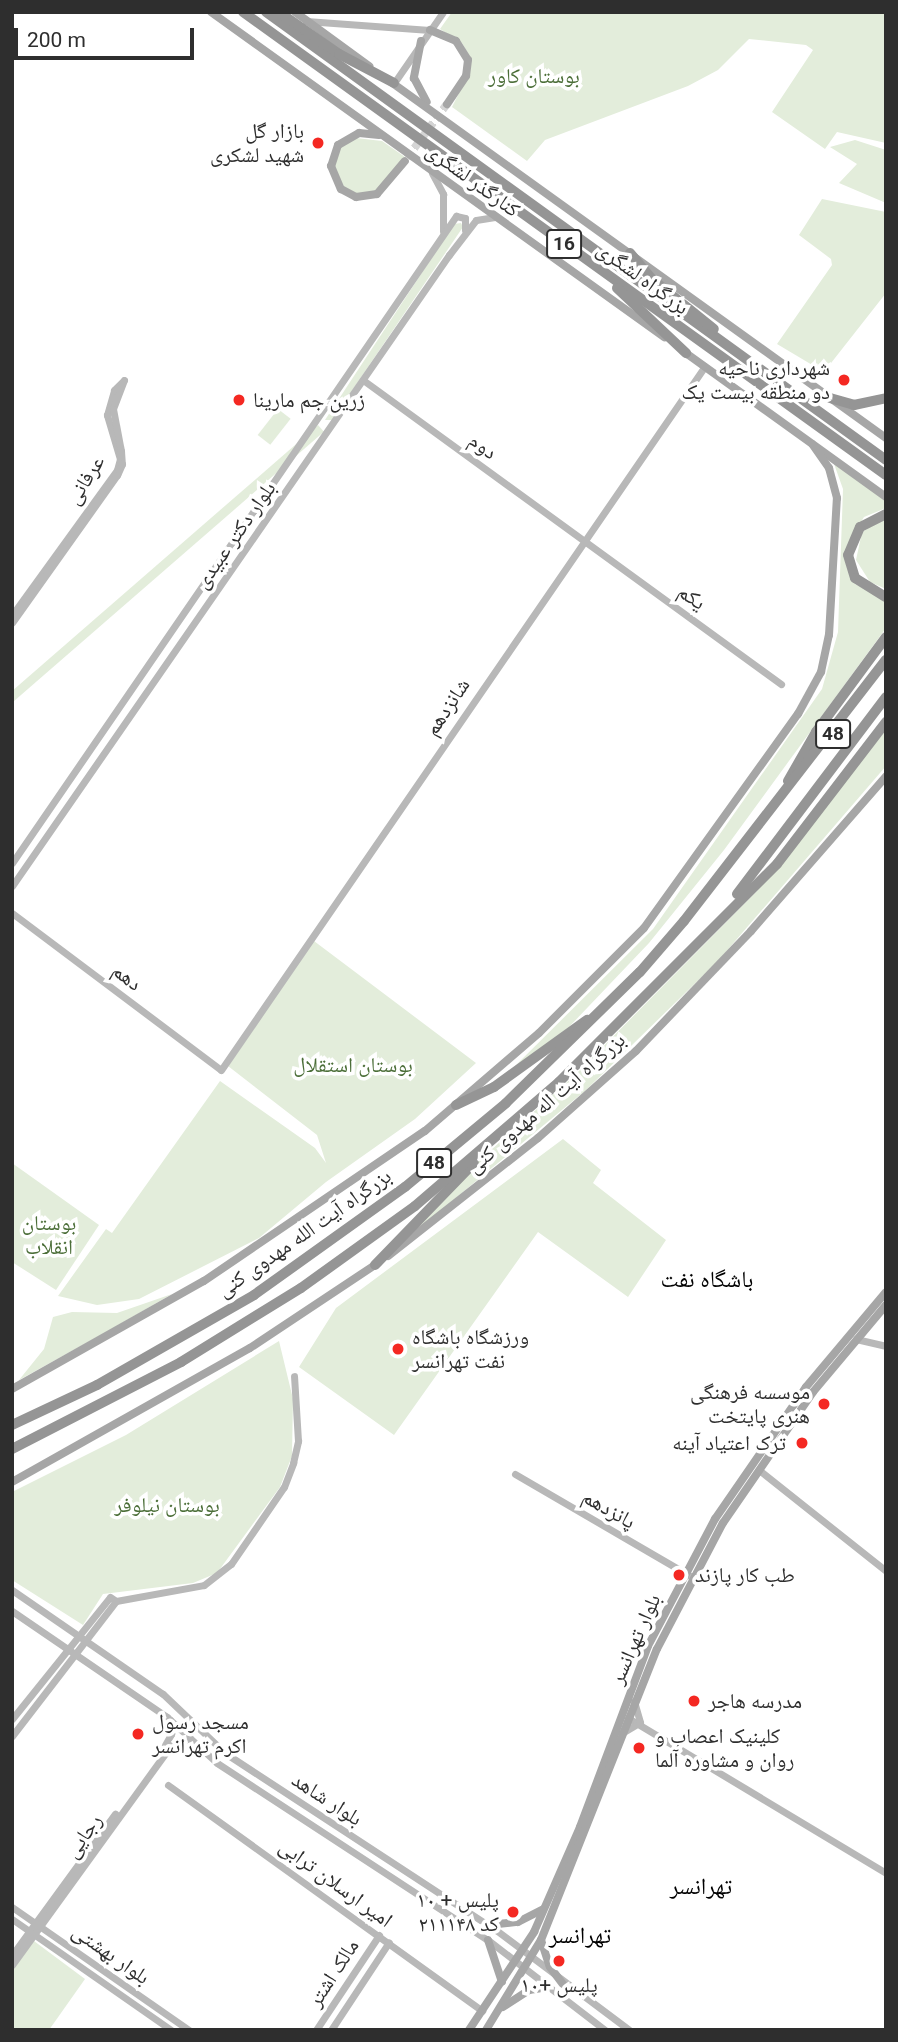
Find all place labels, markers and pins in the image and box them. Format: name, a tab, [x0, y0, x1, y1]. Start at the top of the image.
place label: بازار گل شهید لشکری	[210, 118, 304, 168]
marker: بازار گل شهید لشکری	[310, 135, 326, 151]
place label: شهرداری ناحیه دو منطقه بیست یک	[681, 355, 830, 405]
marker: شهرداری ناحیه دو منطقه بیست یک	[836, 372, 852, 388]
place label: زرین جم مارینا	[253, 387, 365, 413]
marker: زرین جم مارینا	[231, 392, 247, 408]
place label: ورزشگاه باشگاه نفت تهرانسر	[412, 1324, 529, 1374]
marker: ورزشگاه باشگاه نفت تهرانسر	[390, 1341, 406, 1357]
place label: موسسه فرهنگی هنری پایتخت	[690, 1379, 810, 1429]
marker: موسسه فرهنگی هنری پایتخت	[816, 1396, 832, 1412]
place label: ترک اعتیاد آینه	[672, 1430, 786, 1456]
marker: ترک اعتیاد آینه	[792, 1433, 812, 1453]
place label: طب کار پازند	[695, 1562, 795, 1588]
marker: طب کار پازند	[669, 1565, 689, 1585]
place label: مدرسه هاجر	[708, 1688, 802, 1714]
marker: مدرسه هاجر	[686, 1693, 702, 1709]
place label: مسجد رسول اکرم تهرانسر	[152, 1709, 249, 1759]
place label: کلینیک اعصاب و روان و مشاوره آلما	[655, 1723, 794, 1773]
marker: مسجد رسول اکرم تهرانسر	[130, 1726, 146, 1742]
marker: کلینیک اعصاب و روان و مشاوره آلما	[629, 1738, 649, 1758]
place label: پلیس + ۱۰ کد ۲۱۱۱۴۸	[417, 1887, 499, 1937]
marker: پلیس + ۱۰ کد ۲۱۱۱۴۸	[505, 1904, 521, 1920]
marker: پلیس +۱۰	[551, 1953, 567, 1969]
place label: پلیس +۱۰	[520, 1972, 598, 1998]

